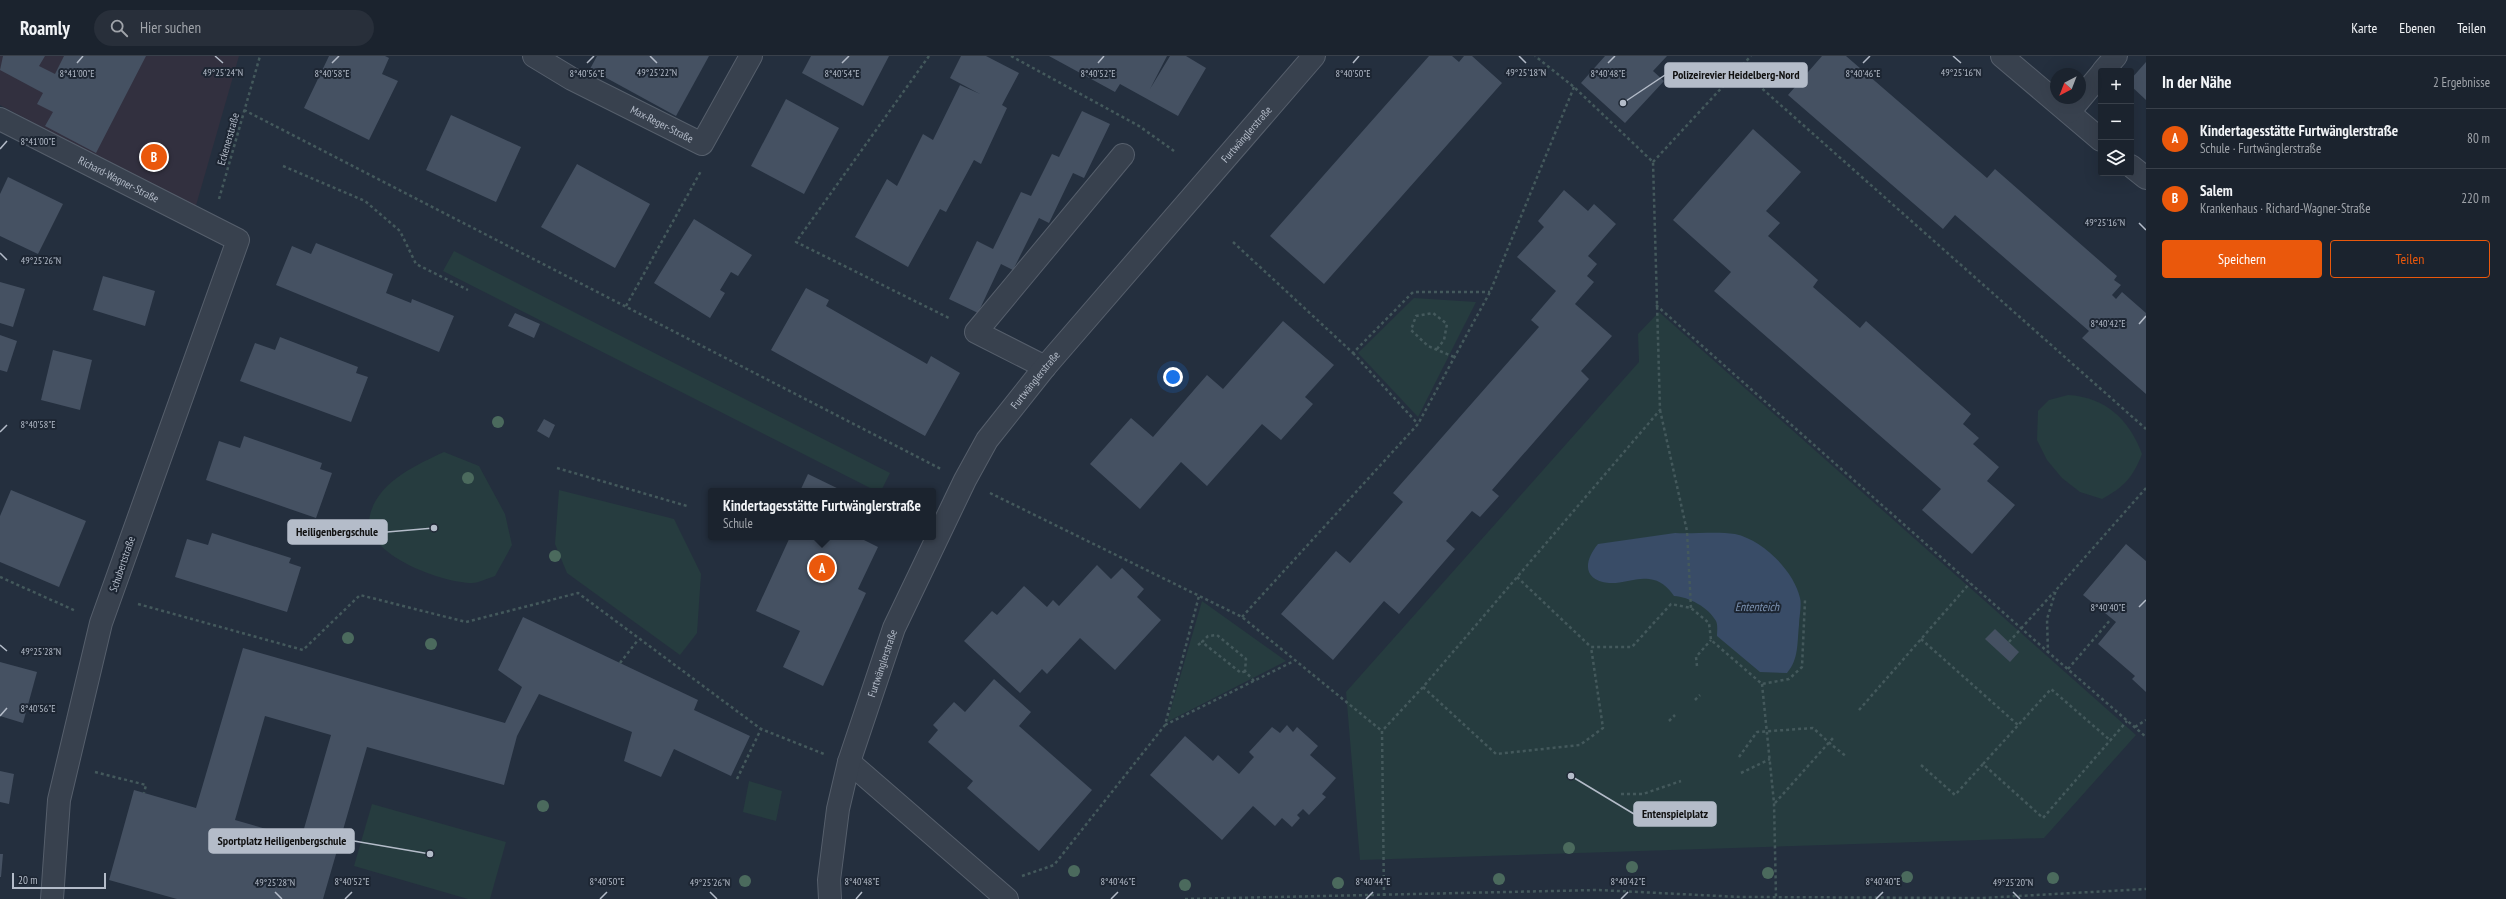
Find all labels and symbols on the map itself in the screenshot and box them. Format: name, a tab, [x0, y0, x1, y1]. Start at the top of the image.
callout: Polizeirevier Heidelberg-Nord	[1665, 63, 1807, 87]
text: 49°25'24"N	[203, 66, 243, 79]
text: 49°25'22"N	[637, 66, 677, 79]
text: 49°25'18"N	[1506, 66, 1546, 79]
text: 49°25'16"N	[1941, 66, 1981, 79]
text: 8°41'00"E	[60, 67, 94, 80]
text: 8°40'58"E	[315, 67, 349, 80]
text: 8°40'56"E	[570, 67, 604, 80]
text: 8°40'54"E	[825, 67, 859, 80]
text: 8°40'52"E	[1081, 67, 1115, 80]
text: 8°40'50"E	[1336, 67, 1370, 80]
text: 8°40'48"E	[1591, 67, 1625, 80]
text: Polizeirevier Heidelberg-Nord	[1673, 67, 1799, 82]
text: 8°40'46"E	[1846, 67, 1880, 80]
north arrow	[2050, 68, 2086, 104]
street label: Max-Reger-Straße	[628, 102, 696, 146]
street label: Furtwänglerstraße	[1218, 103, 1275, 165]
street label: Eckenerstraße	[214, 111, 242, 167]
text: 8°41'00"E	[21, 135, 55, 148]
pin: B	[141, 142, 167, 172]
street label: Richard-Wagner-Straße	[76, 153, 162, 206]
text: 49°25'16"N	[2085, 216, 2125, 229]
text: 49°25'26"N	[21, 254, 61, 267]
text: 8°40'42"E	[2091, 317, 2125, 330]
street label: Furtwänglerstraße	[1008, 348, 1063, 412]
your location	[1163, 367, 1183, 387]
text: 8°40'58"E	[21, 418, 55, 431]
callout: Heiligenbergschule	[288, 520, 387, 544]
text: Heiligenbergschule	[296, 524, 378, 539]
street label: Schubertstraße	[106, 534, 138, 594]
pin: A	[809, 553, 835, 583]
water label: Ententeich	[1735, 599, 1780, 614]
text: 8°40'40"E	[2091, 601, 2125, 614]
street label: Furtwänglerstraße	[864, 627, 900, 699]
text: 49°25'28"N	[21, 645, 61, 658]
text: 8°40'56"E	[21, 702, 55, 715]
callout: Entenspielplatz	[1634, 802, 1716, 826]
text: Entenspielplatz	[1642, 806, 1709, 821]
callout: Sportplatz Heiligenbergschule	[209, 829, 354, 853]
text: Sportplatz Heiligenbergschule	[218, 833, 346, 848]
scale bar	[12, 871, 106, 890]
text: 8°40'52"E	[335, 875, 369, 888]
text: 8°40'50"E	[590, 875, 624, 888]
text: 8°40'48"E	[845, 875, 879, 888]
text: 8°40'46"E	[1101, 875, 1135, 888]
text: 8°40'44"E	[1356, 875, 1390, 888]
text: 8°40'42"E	[1611, 875, 1645, 888]
text: 8°40'40"E	[1866, 875, 1900, 888]
text: 49°25'28"N	[255, 876, 295, 889]
text: 49°25'26"N	[690, 876, 730, 889]
text: 49°25'20"N	[1993, 876, 2033, 889]

